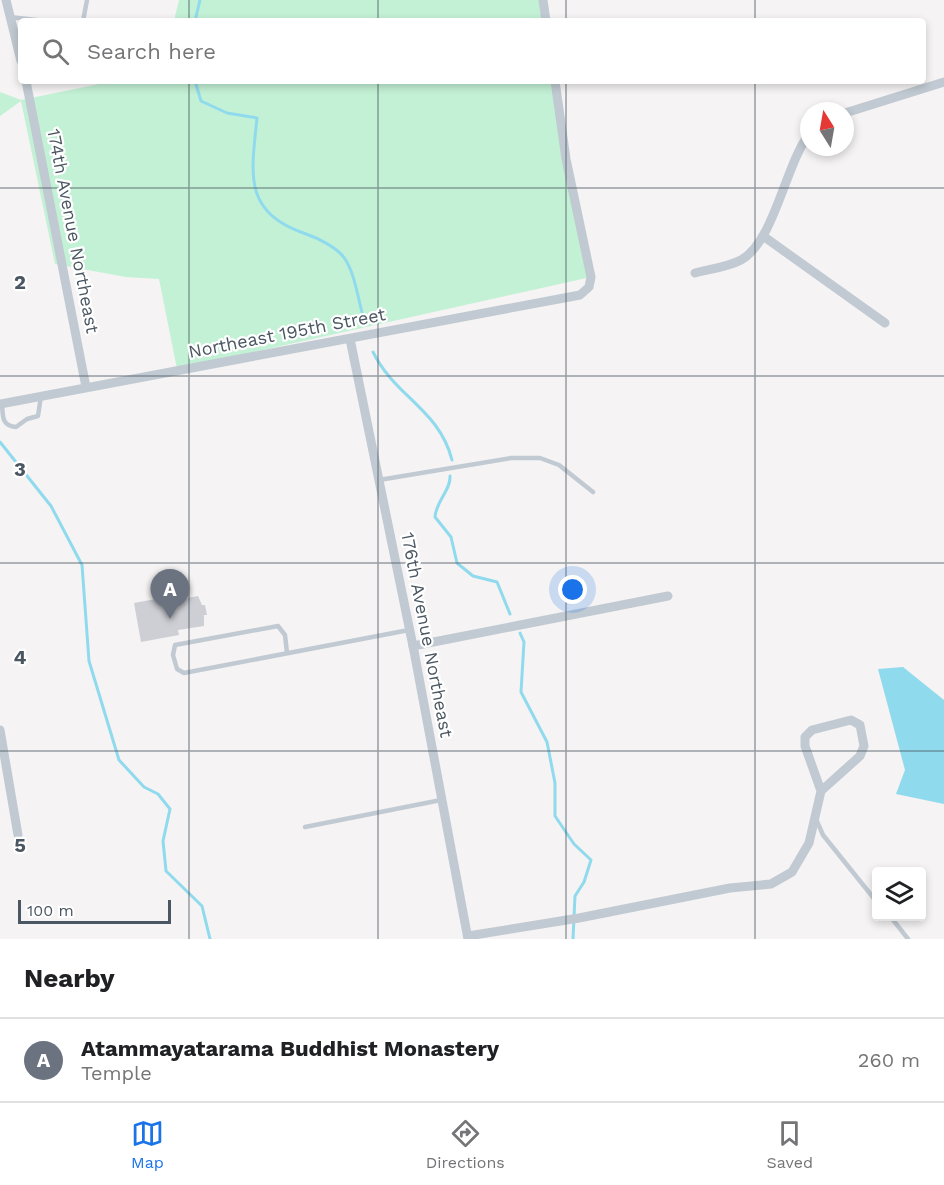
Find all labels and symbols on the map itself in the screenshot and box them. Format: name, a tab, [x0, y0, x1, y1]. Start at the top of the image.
north arrow	[800, 102, 854, 156]
street label: 174th Avenue Northeast	[43, 127, 104, 335]
text: 2	[14, 270, 26, 294]
street label: Northeast 195th Street	[187, 303, 388, 362]
text: 3	[14, 457, 26, 481]
street label: 176th Avenue Northeast	[397, 531, 458, 740]
pin: A	[150, 570, 190, 619]
your location	[558, 575, 587, 604]
text: 4	[14, 645, 27, 669]
text: 5	[14, 833, 26, 857]
scale bar	[18, 897, 171, 924]

